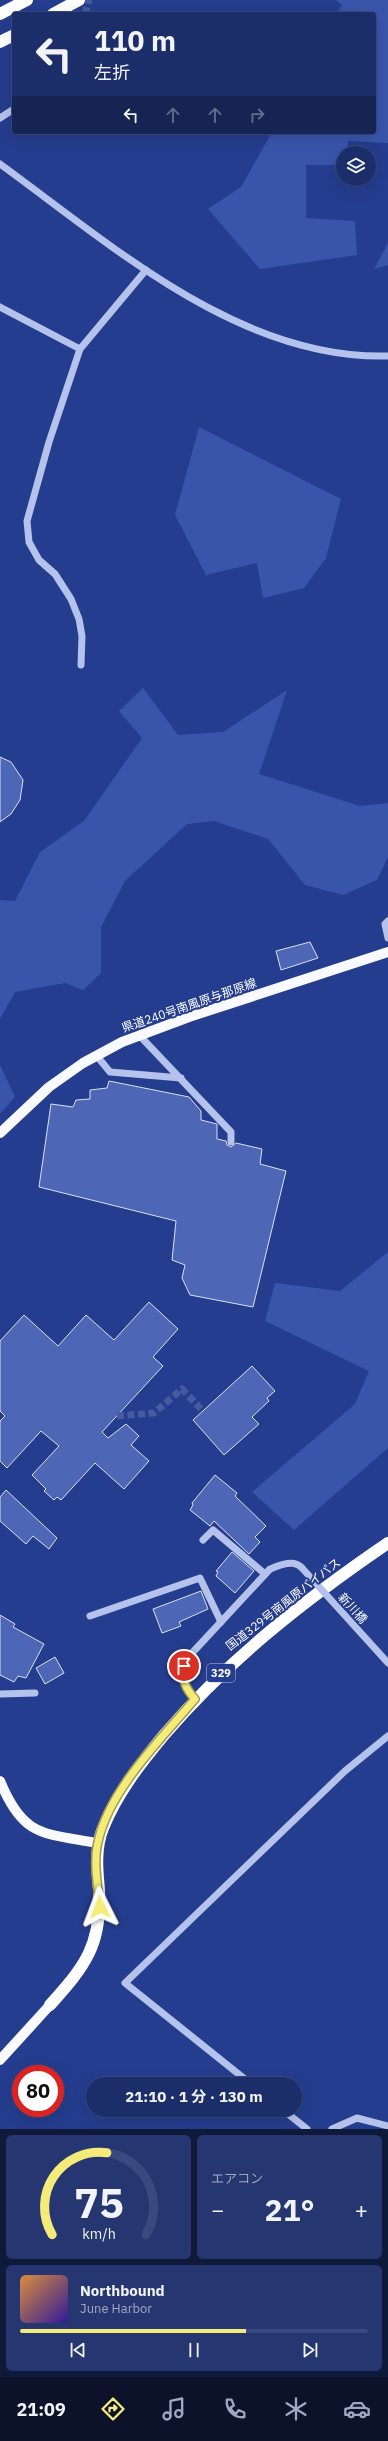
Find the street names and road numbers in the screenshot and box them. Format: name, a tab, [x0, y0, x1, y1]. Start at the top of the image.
street label: 県道240号南風原与那原線	[120, 975, 258, 1035]
street label: 国道329号南風原バイパス	[223, 1555, 343, 1653]
street label: 新川橋	[335, 1590, 371, 1626]
road number: 329	[207, 1664, 235, 1682]

